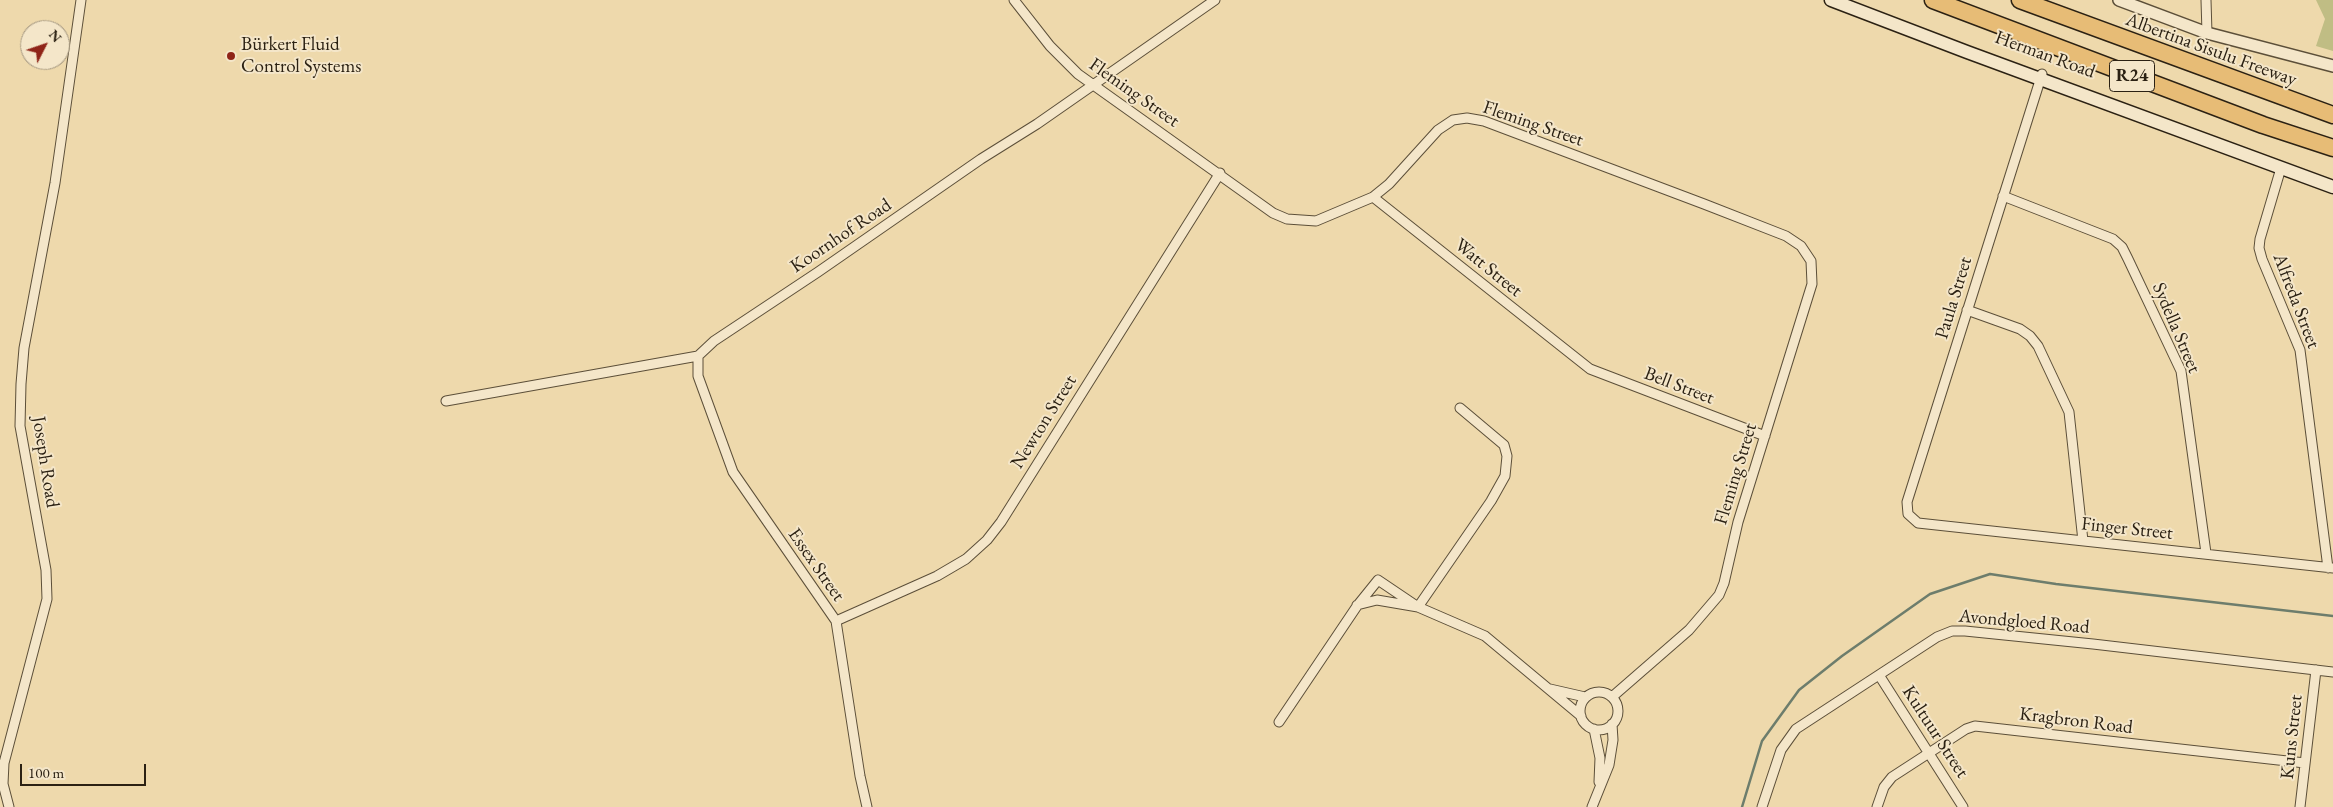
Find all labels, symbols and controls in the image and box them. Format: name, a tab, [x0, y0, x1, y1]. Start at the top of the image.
street label: Albertina Sisulu Freeway	[2122, 8, 2300, 92]
north arrow	[20, 20, 70, 70]
text: N	[45, 26, 66, 46]
street label: Herman Road	[1992, 26, 2098, 84]
place label: Bürkert Fluid Control Systems	[241, 34, 361, 78]
marker: Bürkert Fluid Control Systems	[225, 50, 237, 62]
street label: Fleming Street	[1084, 54, 1184, 132]
road number: R24	[2110, 60, 2154, 92]
street label: Fleming Street	[1480, 96, 1586, 152]
street label: Koornhof Road	[786, 194, 896, 278]
street label: Watt Street	[1450, 234, 1526, 302]
street label: Alfreda Street	[2267, 250, 2325, 352]
street label: Paula Street	[1931, 254, 1977, 342]
street label: Sydella Street	[2147, 279, 2205, 377]
street label: Bell Street	[1641, 362, 1717, 410]
street label: Newton Street	[1006, 371, 1082, 473]
street label: Joseph Road	[27, 415, 63, 509]
street label: Fleming Street	[1710, 420, 1762, 528]
street label: Finger Street	[2080, 513, 2174, 545]
street label: Essex Street	[783, 524, 849, 606]
street label: Avondgloed Road	[1958, 605, 2090, 639]
street label: Kultuur Street	[1897, 682, 1973, 782]
street label: Kuns Street	[2276, 694, 2308, 780]
street label: Kragbron Road	[2018, 703, 2134, 739]
scale bar	[22, 754, 149, 786]
text: 100 m	[28, 763, 64, 782]

